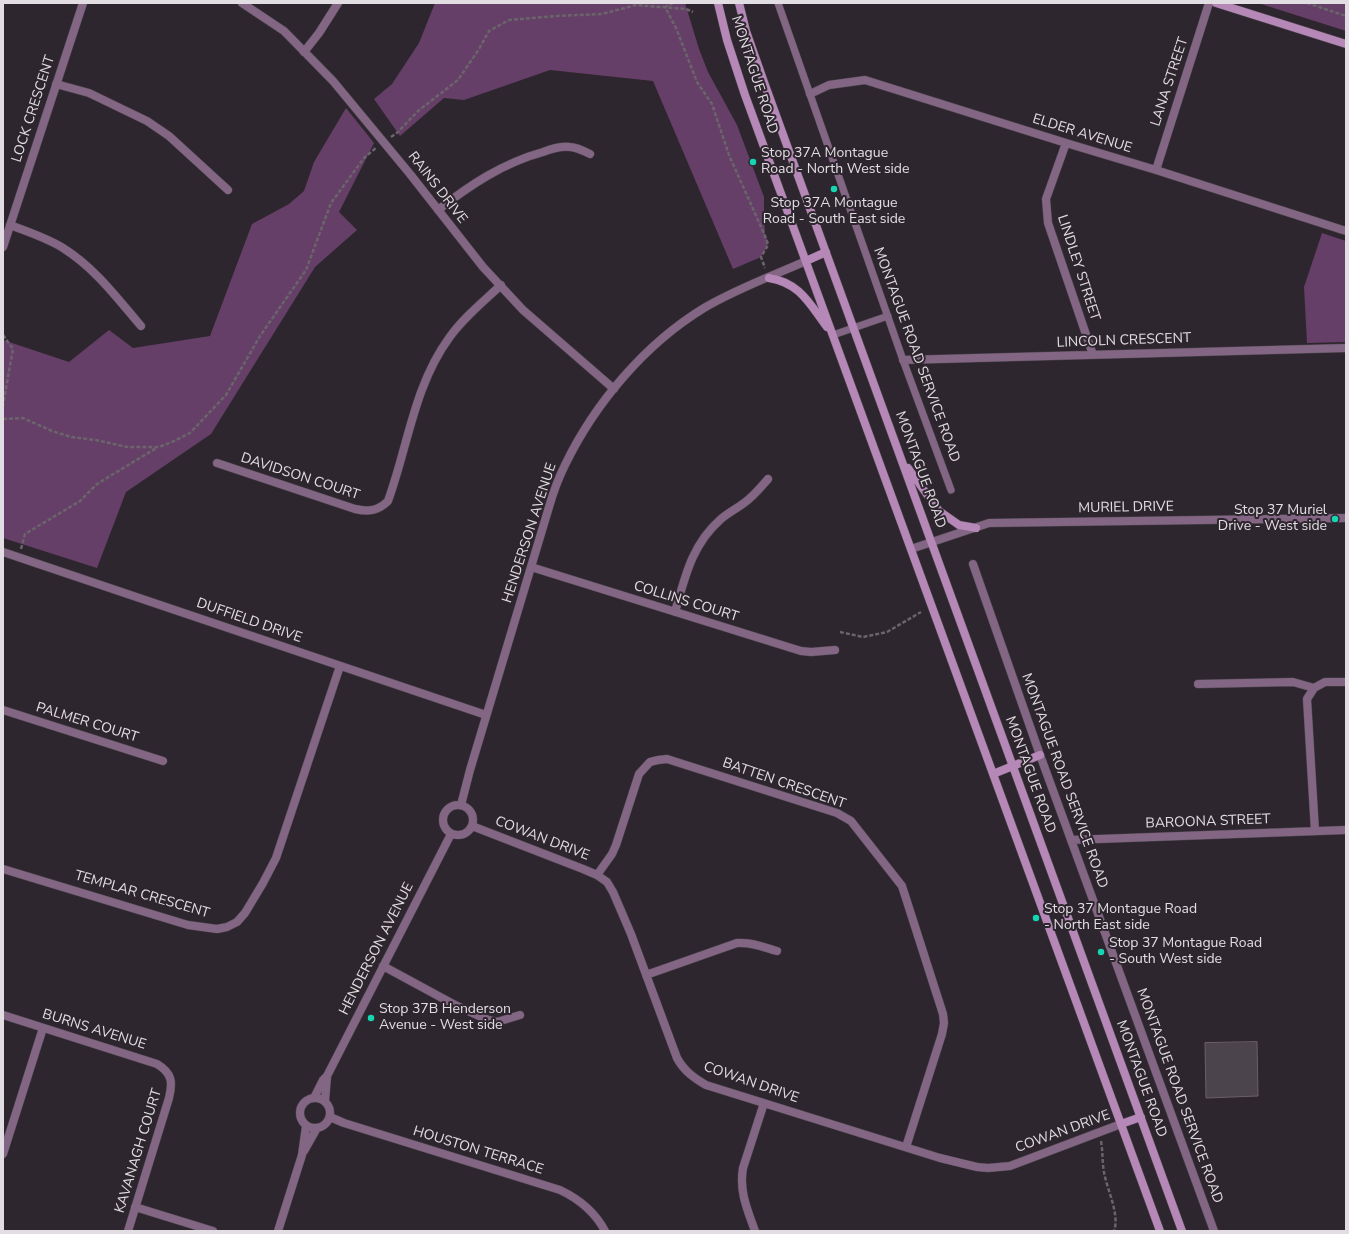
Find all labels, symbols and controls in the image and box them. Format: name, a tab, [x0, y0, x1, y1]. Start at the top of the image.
street label: MONTAGUE ROAD	[727, 14, 781, 136]
street label: LANA STREET	[1148, 35, 1192, 129]
street label: LOCK CRESCENT	[9, 53, 59, 165]
street label: ELDER AVENUE	[1030, 111, 1134, 157]
place label: Stop 37A Montague Road - North West side	[761, 146, 909, 178]
street label: RAINS DRIVE	[404, 149, 470, 227]
marker: Stop 37A Montague Road - North West side	[748, 157, 758, 167]
marker: Stop 37A Montague Road - South East side	[829, 184, 839, 194]
place label: Stop 37A Montague Road - South East side	[763, 196, 905, 228]
street label: LINDLEY STREET	[1053, 213, 1103, 323]
street label: MONTAGUE ROAD SERVICE ROAD	[869, 245, 963, 465]
street label: LINCOLN CRESCENT	[1056, 330, 1192, 352]
street label: MONTAGUE ROAD	[891, 409, 949, 531]
street label: DAVIDSON COURT	[238, 450, 362, 504]
street label: HENDERSON AVENUE	[499, 461, 561, 605]
street label: MURIEL DRIVE	[1078, 499, 1174, 517]
place label: Stop 37 Muriel Drive - West side	[1218, 503, 1327, 536]
marker: Stop 37 Muriel Drive - West side	[1330, 514, 1340, 524]
street label: COLLINS COURT	[632, 578, 740, 626]
street label: DUFFIELD DRIVE	[194, 595, 304, 647]
street label: MONTAGUE ROAD SERVICE ROAD	[1017, 671, 1111, 891]
street label: PALMER COURT	[34, 699, 140, 747]
street label: MONTAGUE ROAD	[1001, 714, 1059, 836]
street label: BATTEN CRESCENT	[720, 755, 848, 813]
street label: BAROONA STREET	[1145, 811, 1271, 833]
street label: COWAN DRIVE	[493, 813, 591, 865]
street label: TEMPLAR CRESCENT	[73, 868, 211, 922]
street label: HENDERSON AVENUE	[336, 880, 418, 1018]
place label: Stop 37 Montague Road - North East side	[1044, 902, 1197, 934]
marker: Stop 37 Montague Road - North East side	[1031, 913, 1041, 923]
place label: Stop 37 Montague Road - South West side	[1109, 936, 1262, 968]
marker: Stop 37 Montague Road - South West side	[1096, 947, 1106, 957]
street label: MONTAGUE ROAD SERVICE ROAD	[1132, 986, 1226, 1206]
place label: Stop 37B Henderson Avenue - West side	[379, 1002, 511, 1034]
street label: BURNS AVENUE	[40, 1006, 148, 1054]
marker: Stop 37B Henderson Avenue - West side	[366, 1013, 376, 1023]
street label: MONTAGUE ROAD	[1112, 1018, 1170, 1140]
street label: COWAN DRIVE	[701, 1059, 801, 1107]
street label: KAVANAGH COURT	[112, 1087, 166, 1215]
street label: COWAN DRIVE	[1013, 1107, 1113, 1157]
street label: HOUSTON TERRACE	[411, 1123, 545, 1179]

